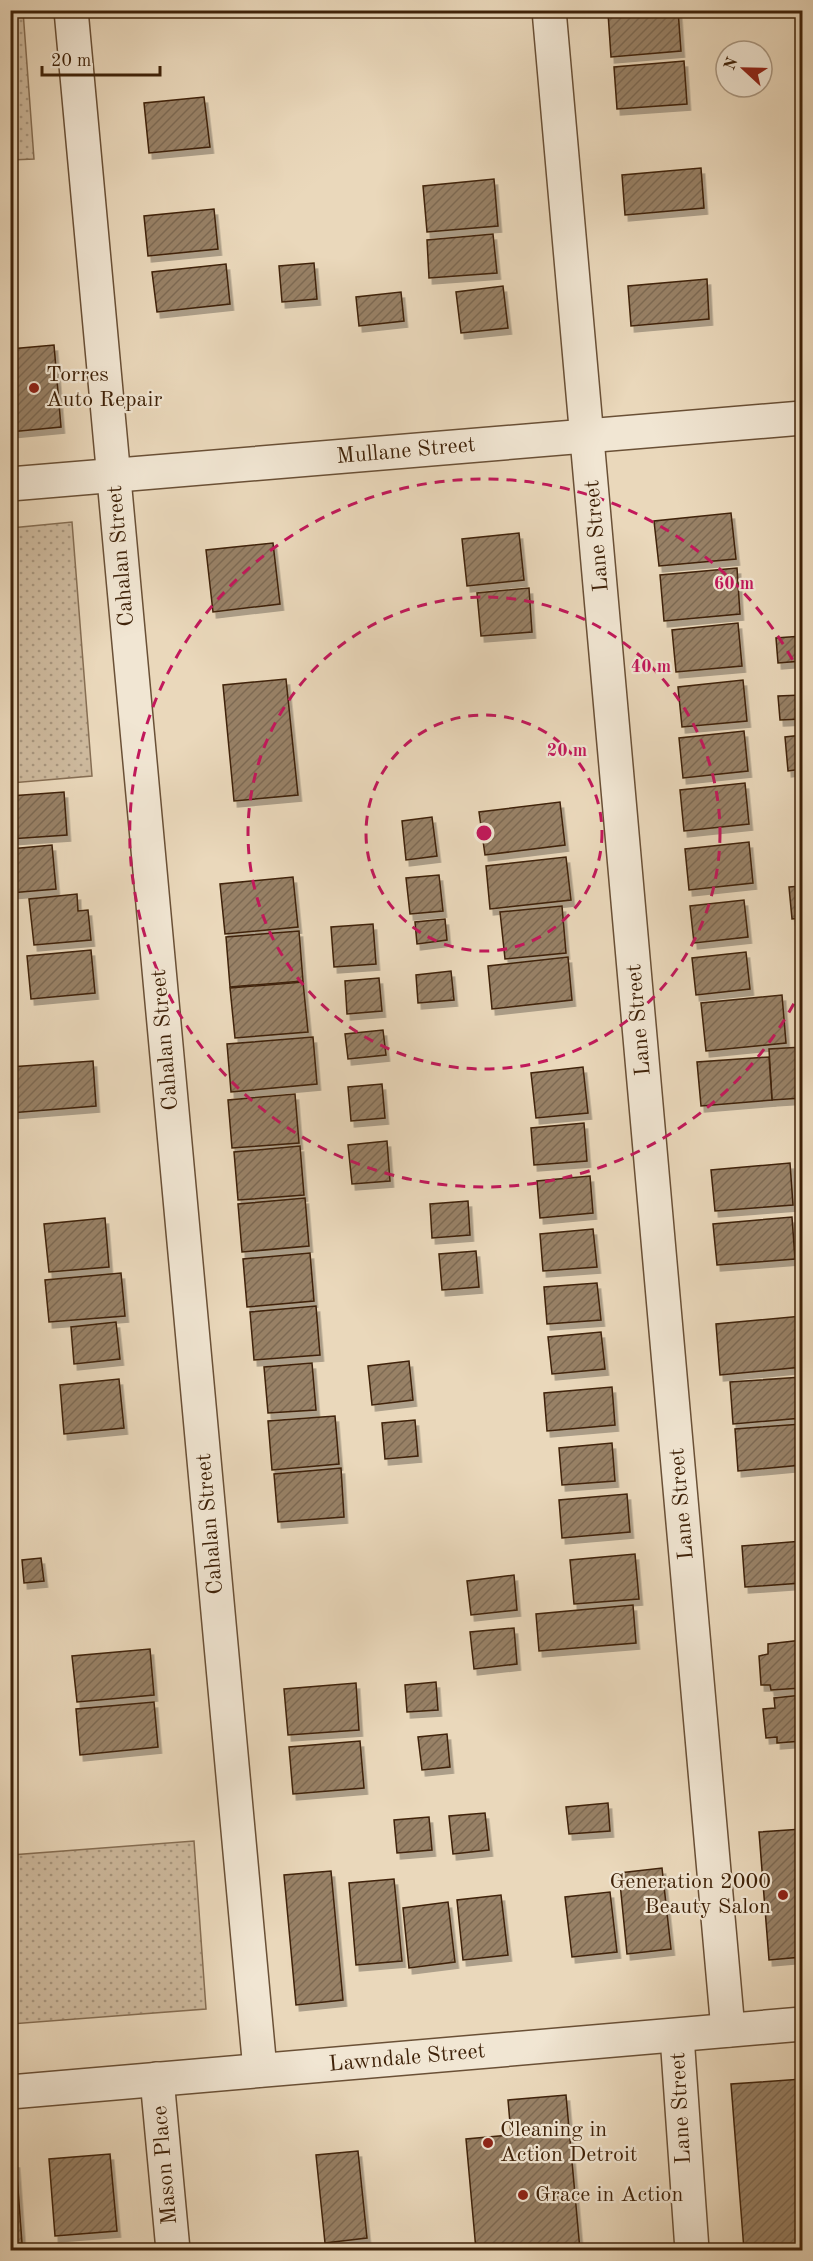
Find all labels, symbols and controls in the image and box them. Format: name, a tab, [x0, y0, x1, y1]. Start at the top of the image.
scale bar	[42, 39, 160, 77]
north arrow	[714, 39, 774, 99]
text: 20 m	[51, 52, 91, 70]
text: N	[722, 55, 742, 73]
place label: Torres Auto Repair	[46, 364, 162, 411]
marker: Torres Auto Repair	[27, 381, 41, 395]
street label: Mullane Street	[336, 434, 476, 468]
street label: Lane Street	[581, 479, 613, 593]
street label: Cahalan Street	[104, 485, 138, 627]
text: 60 m	[714, 575, 754, 593]
text: 40 m	[631, 658, 671, 676]
text: 20 m	[547, 742, 587, 760]
centre of rings	[474, 823, 494, 843]
street label: Lane Street	[623, 963, 655, 1077]
street label: Cahalan Street	[148, 969, 182, 1111]
street label: Lane Street	[666, 1447, 698, 1561]
street label: Cahalan Street	[193, 1453, 227, 1595]
place label: Generation 2000 Beauty Salon	[610, 1871, 771, 1918]
marker: Generation 2000 Beauty Salon	[776, 1888, 790, 1902]
street label: Lawndale Street	[328, 2040, 486, 2076]
street label: Lane Street	[667, 2051, 695, 2165]
street label: Mason Place	[149, 2105, 181, 2225]
place label: Cleaning in Action Detroit	[500, 2119, 638, 2166]
marker: Cleaning in Action Detroit	[481, 2136, 495, 2150]
place label: Grace in Action	[535, 2184, 684, 2206]
marker: Grace in Action	[516, 2188, 530, 2202]

